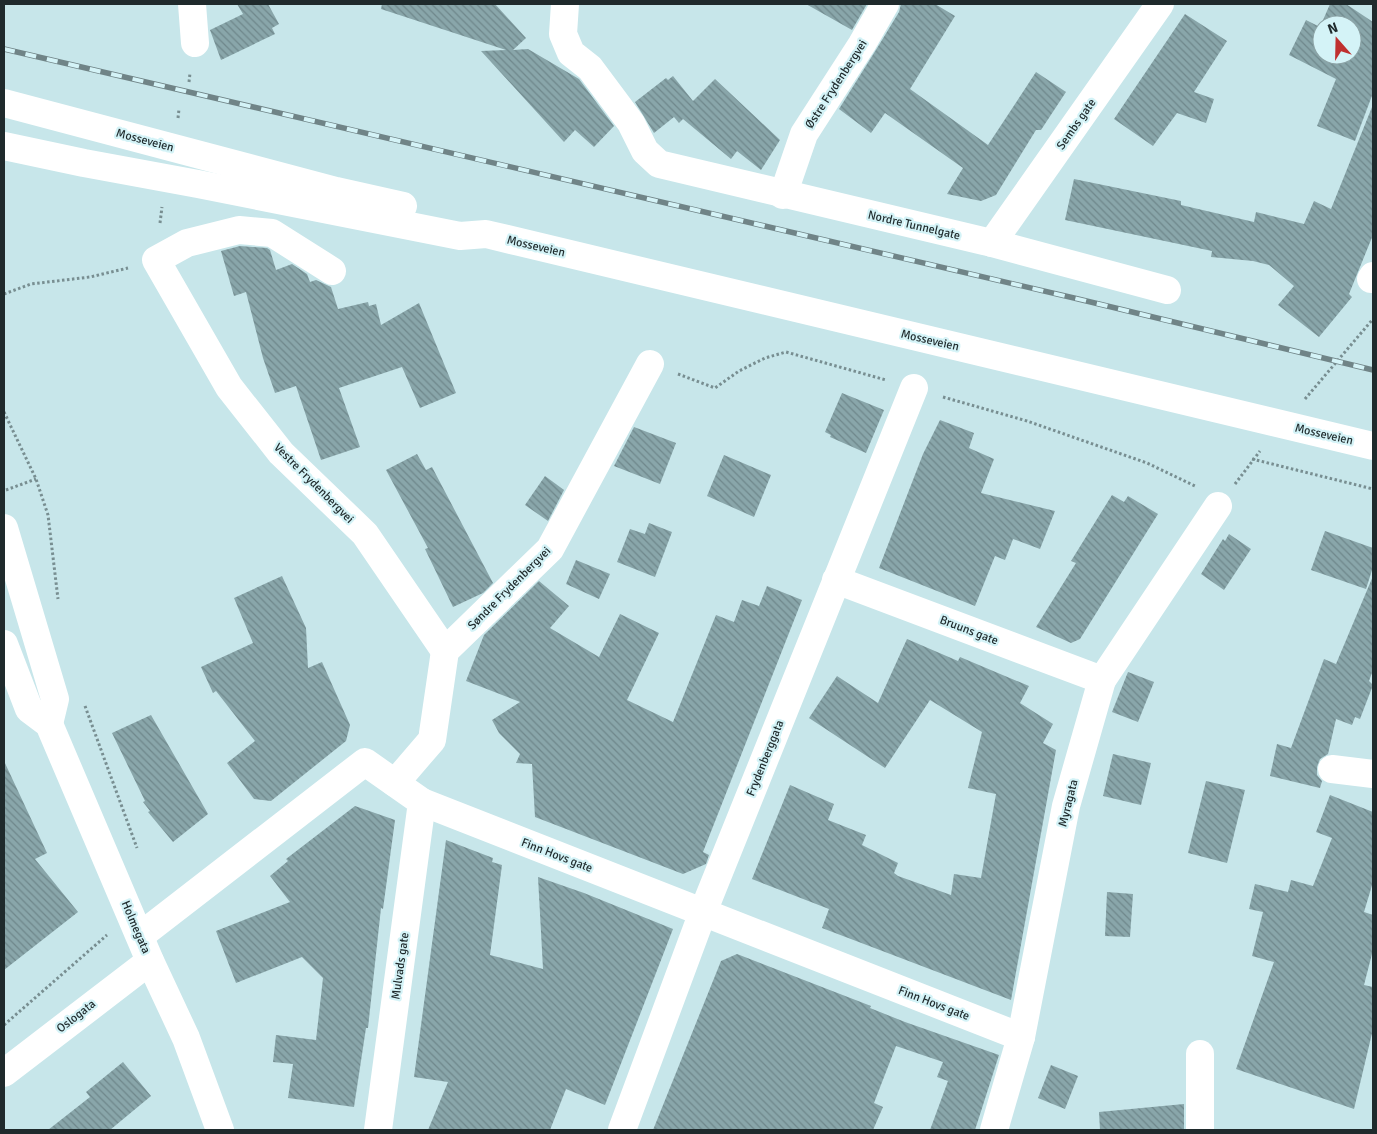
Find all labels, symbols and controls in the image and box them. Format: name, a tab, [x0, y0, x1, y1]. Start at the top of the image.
north arrow	[1312, 15, 1362, 65]
text: N	[1325, 19, 1340, 38]
street label: Østre Frydenbergvei	[802, 37, 871, 131]
street label: Sembs gate	[1053, 96, 1099, 153]
street label: Mosseveien	[114, 126, 176, 155]
street label: Nordre Tunnelgate	[866, 208, 962, 243]
street label: Mosseveien	[505, 232, 567, 260]
street label: Mosseveien	[899, 326, 961, 354]
street label: Mosseveien	[1293, 420, 1355, 448]
street label: Vestre Frydenbergvei	[270, 440, 357, 527]
street label: Søndre Frydenbergvei	[465, 544, 554, 633]
street label: Bruuns gate	[937, 612, 1000, 648]
street label: Frydenberggata	[743, 718, 788, 798]
street label: Myragata	[1055, 778, 1082, 828]
street label: Finn Hovs gate	[519, 835, 595, 876]
street label: Holmegata	[118, 898, 153, 956]
street label: Mulvads gate	[388, 931, 413, 1001]
street label: Finn Hovs gate	[896, 983, 972, 1024]
street label: Oslogata	[54, 997, 99, 1036]

